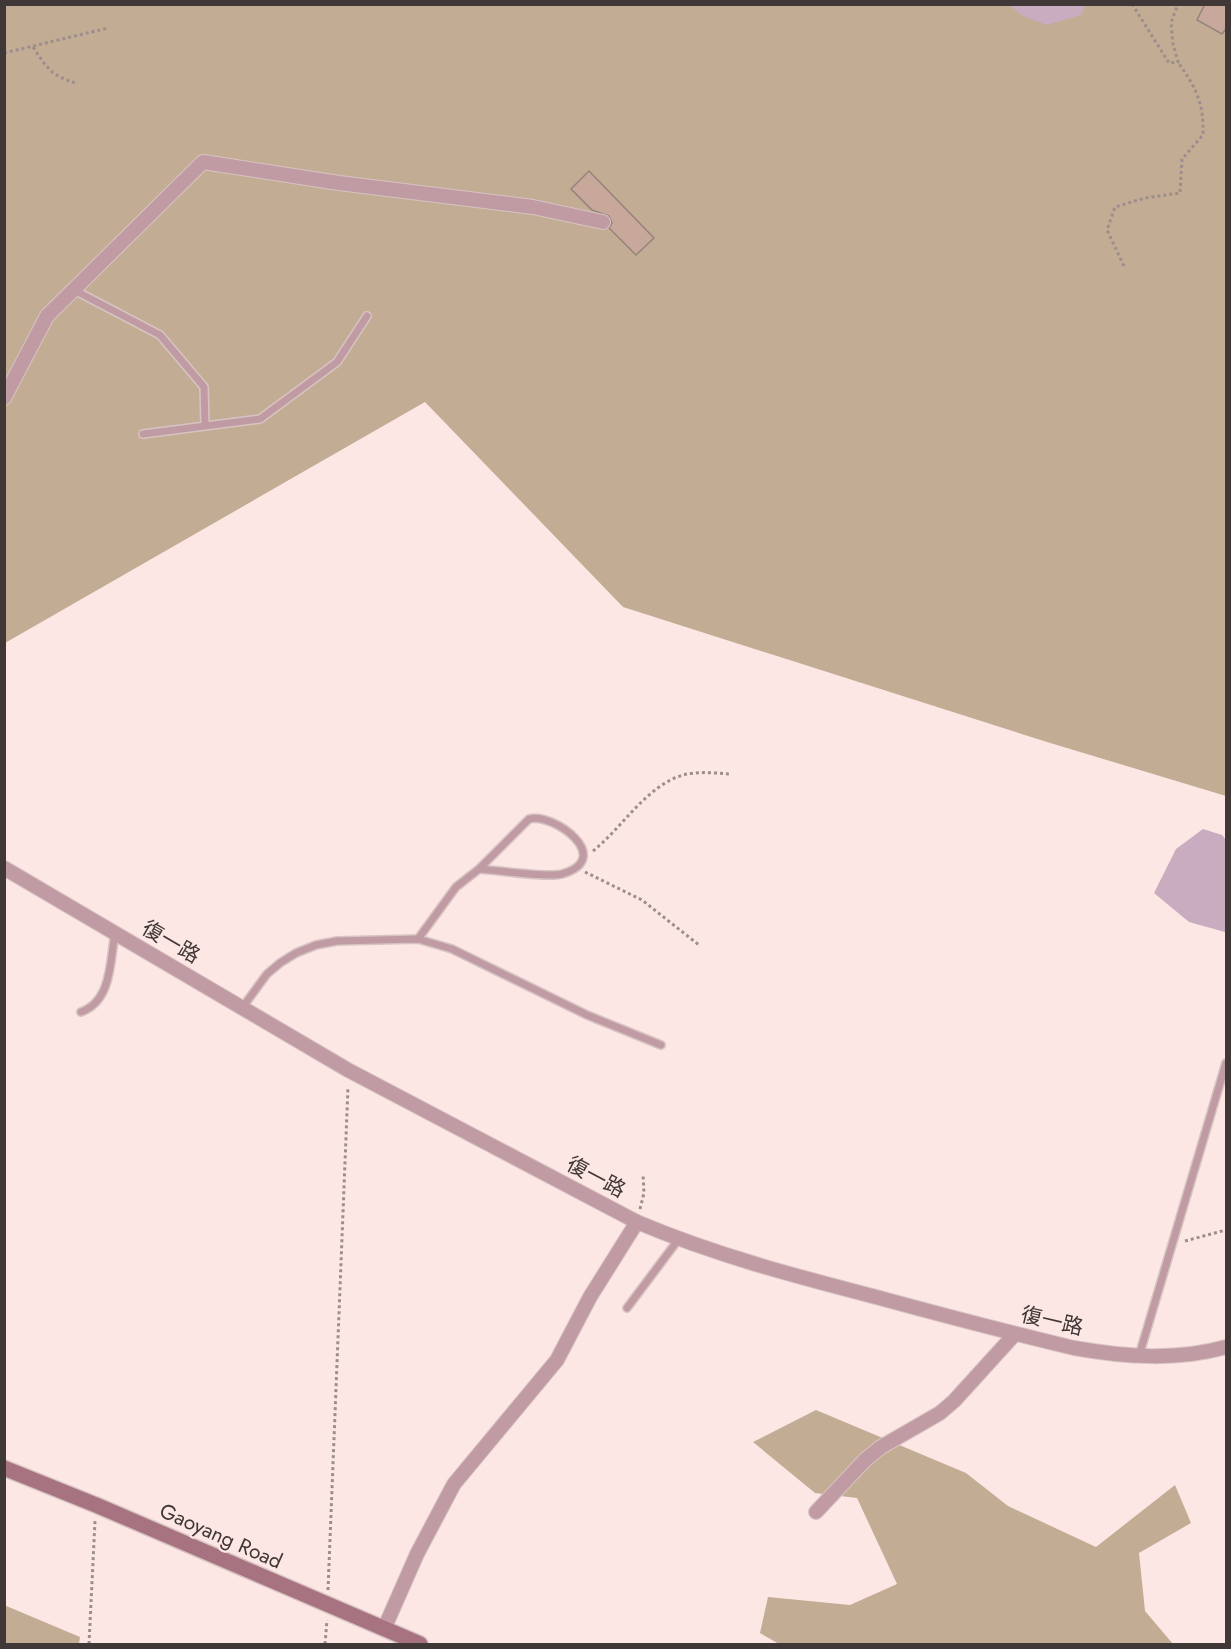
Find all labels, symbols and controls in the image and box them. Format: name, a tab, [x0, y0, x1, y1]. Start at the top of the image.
street label: 復一路	[136, 913, 206, 971]
street label: 復一路	[561, 1149, 631, 1205]
street label: 復一路	[1018, 1299, 1086, 1343]
street label: Gaoyang Road	[155, 1496, 287, 1576]

